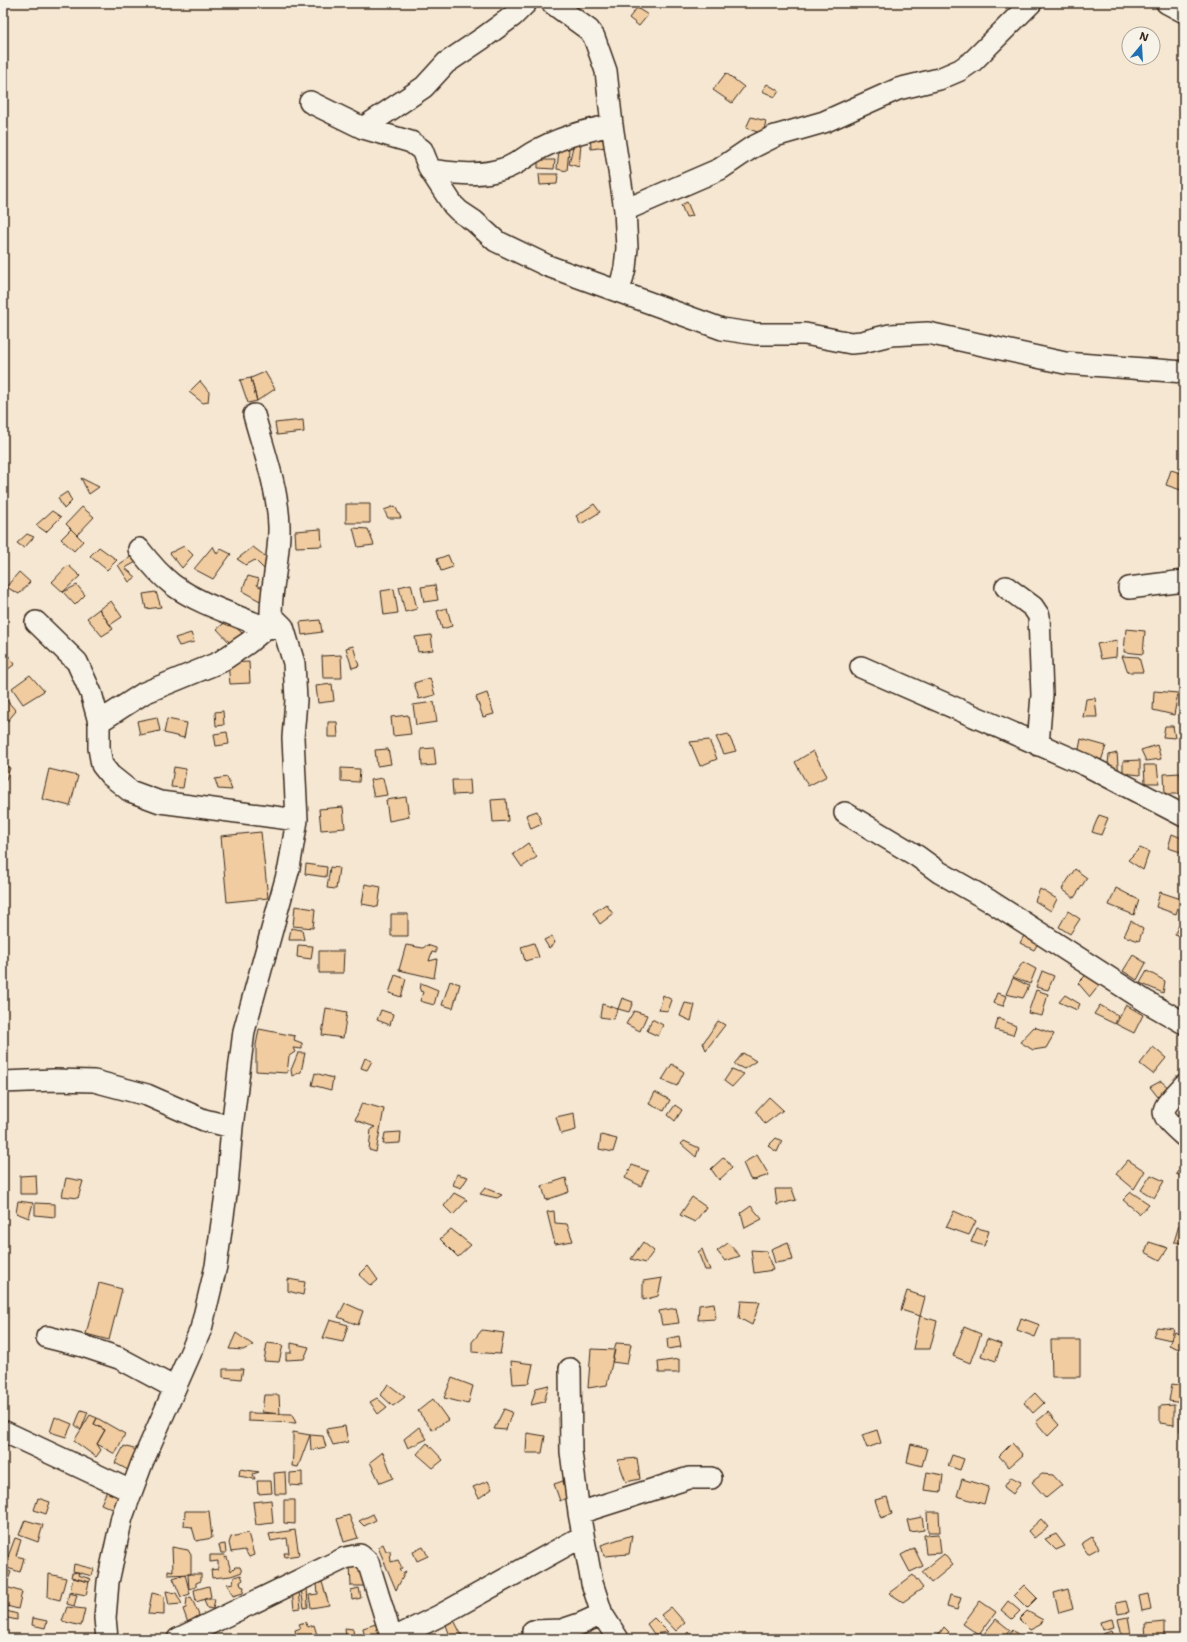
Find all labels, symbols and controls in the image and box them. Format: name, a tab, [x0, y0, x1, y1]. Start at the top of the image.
north arrow	[1121, 26, 1161, 66]
text: N	[1137, 28, 1151, 46]

